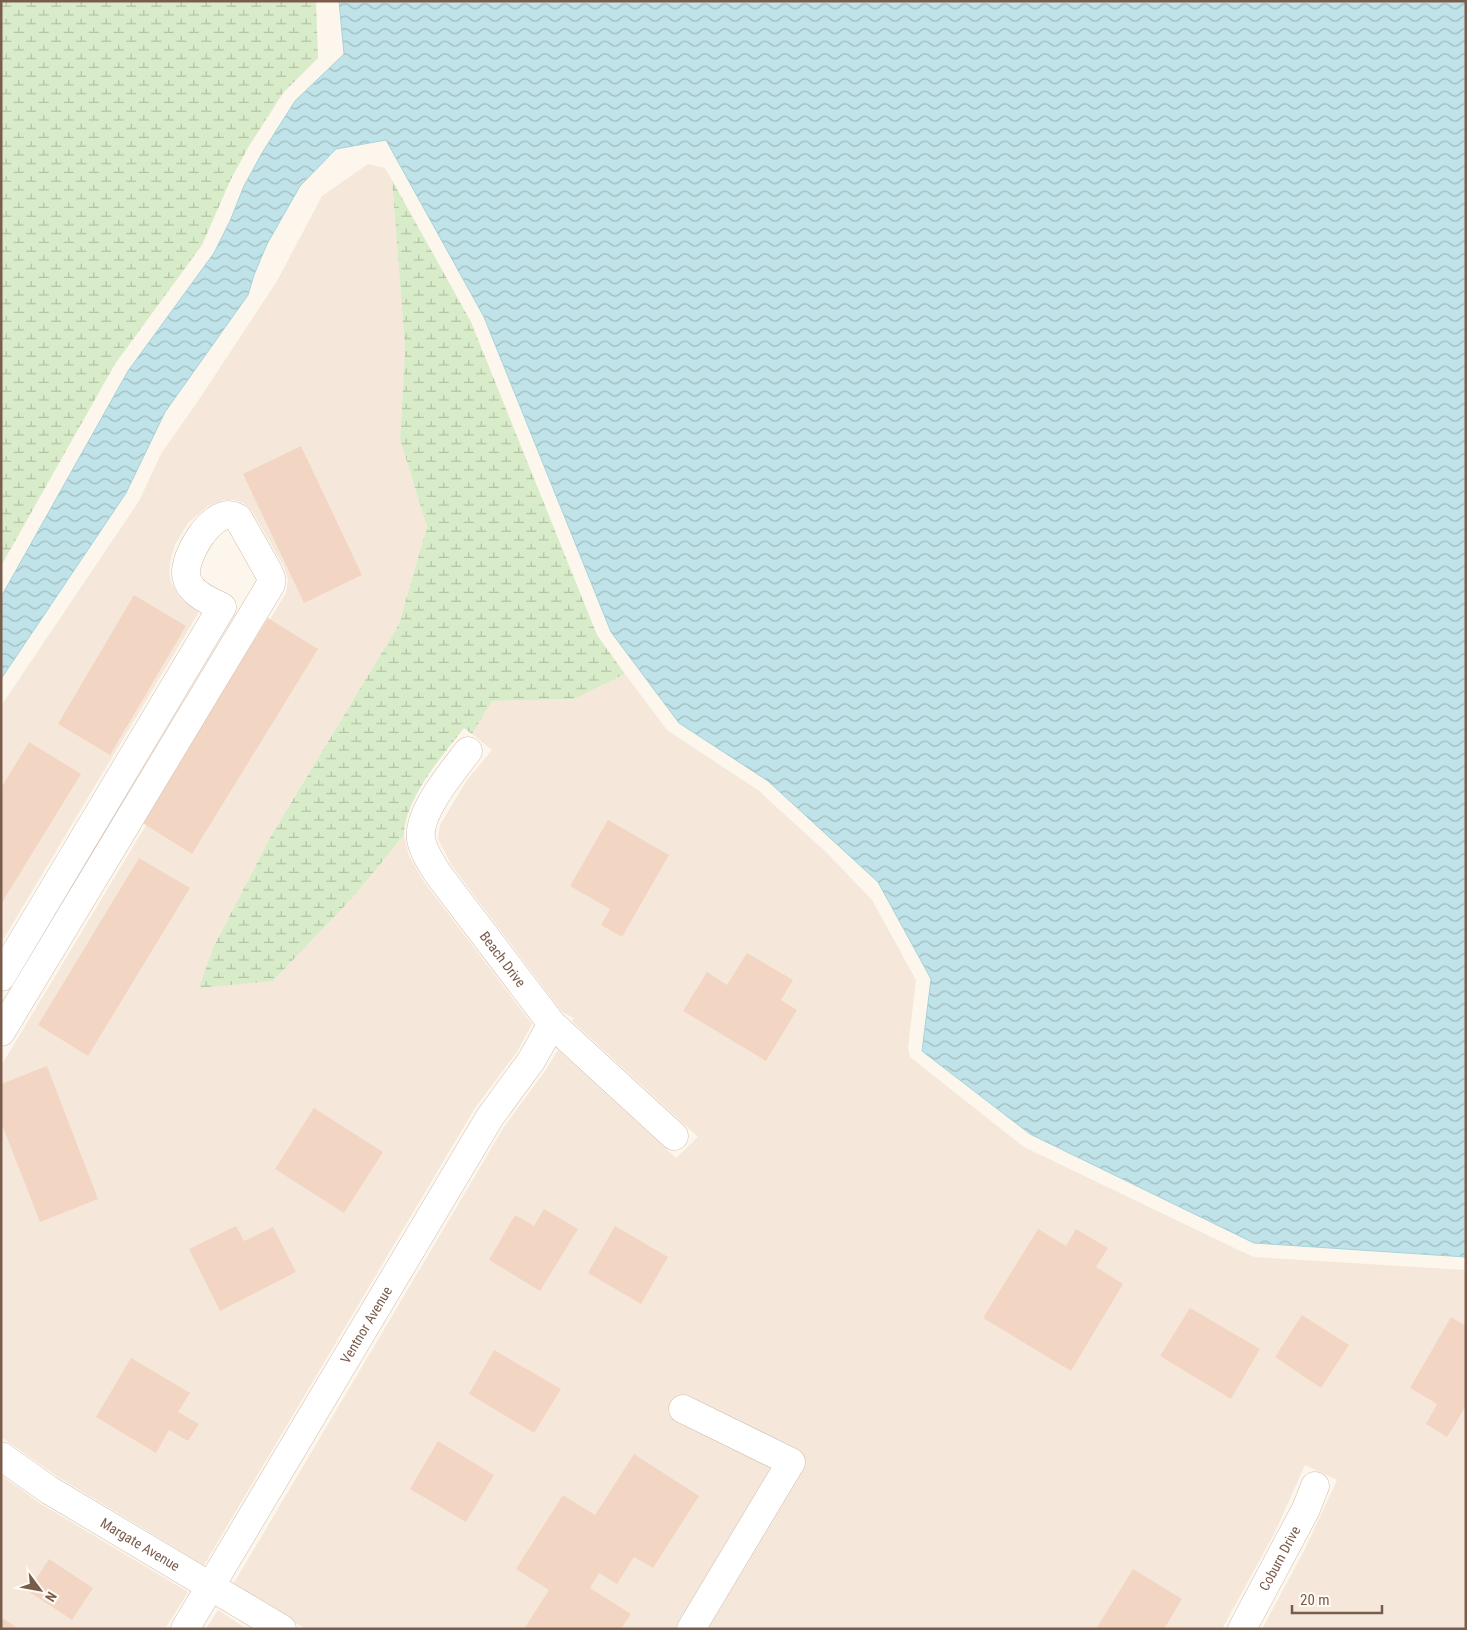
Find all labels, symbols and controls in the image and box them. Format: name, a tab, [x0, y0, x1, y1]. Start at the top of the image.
street label: Beach Drive	[477, 928, 529, 990]
street label: Ventnor Avenue	[337, 1283, 395, 1366]
street label: Margate Avenue	[98, 1515, 183, 1574]
street label: Coburn Drive	[1256, 1523, 1304, 1593]
north arrow	[15, 1565, 65, 1615]
scale bar	[1292, 1582, 1382, 1614]
text: N	[42, 1589, 60, 1605]
text: 20 m	[1300, 1591, 1330, 1609]

